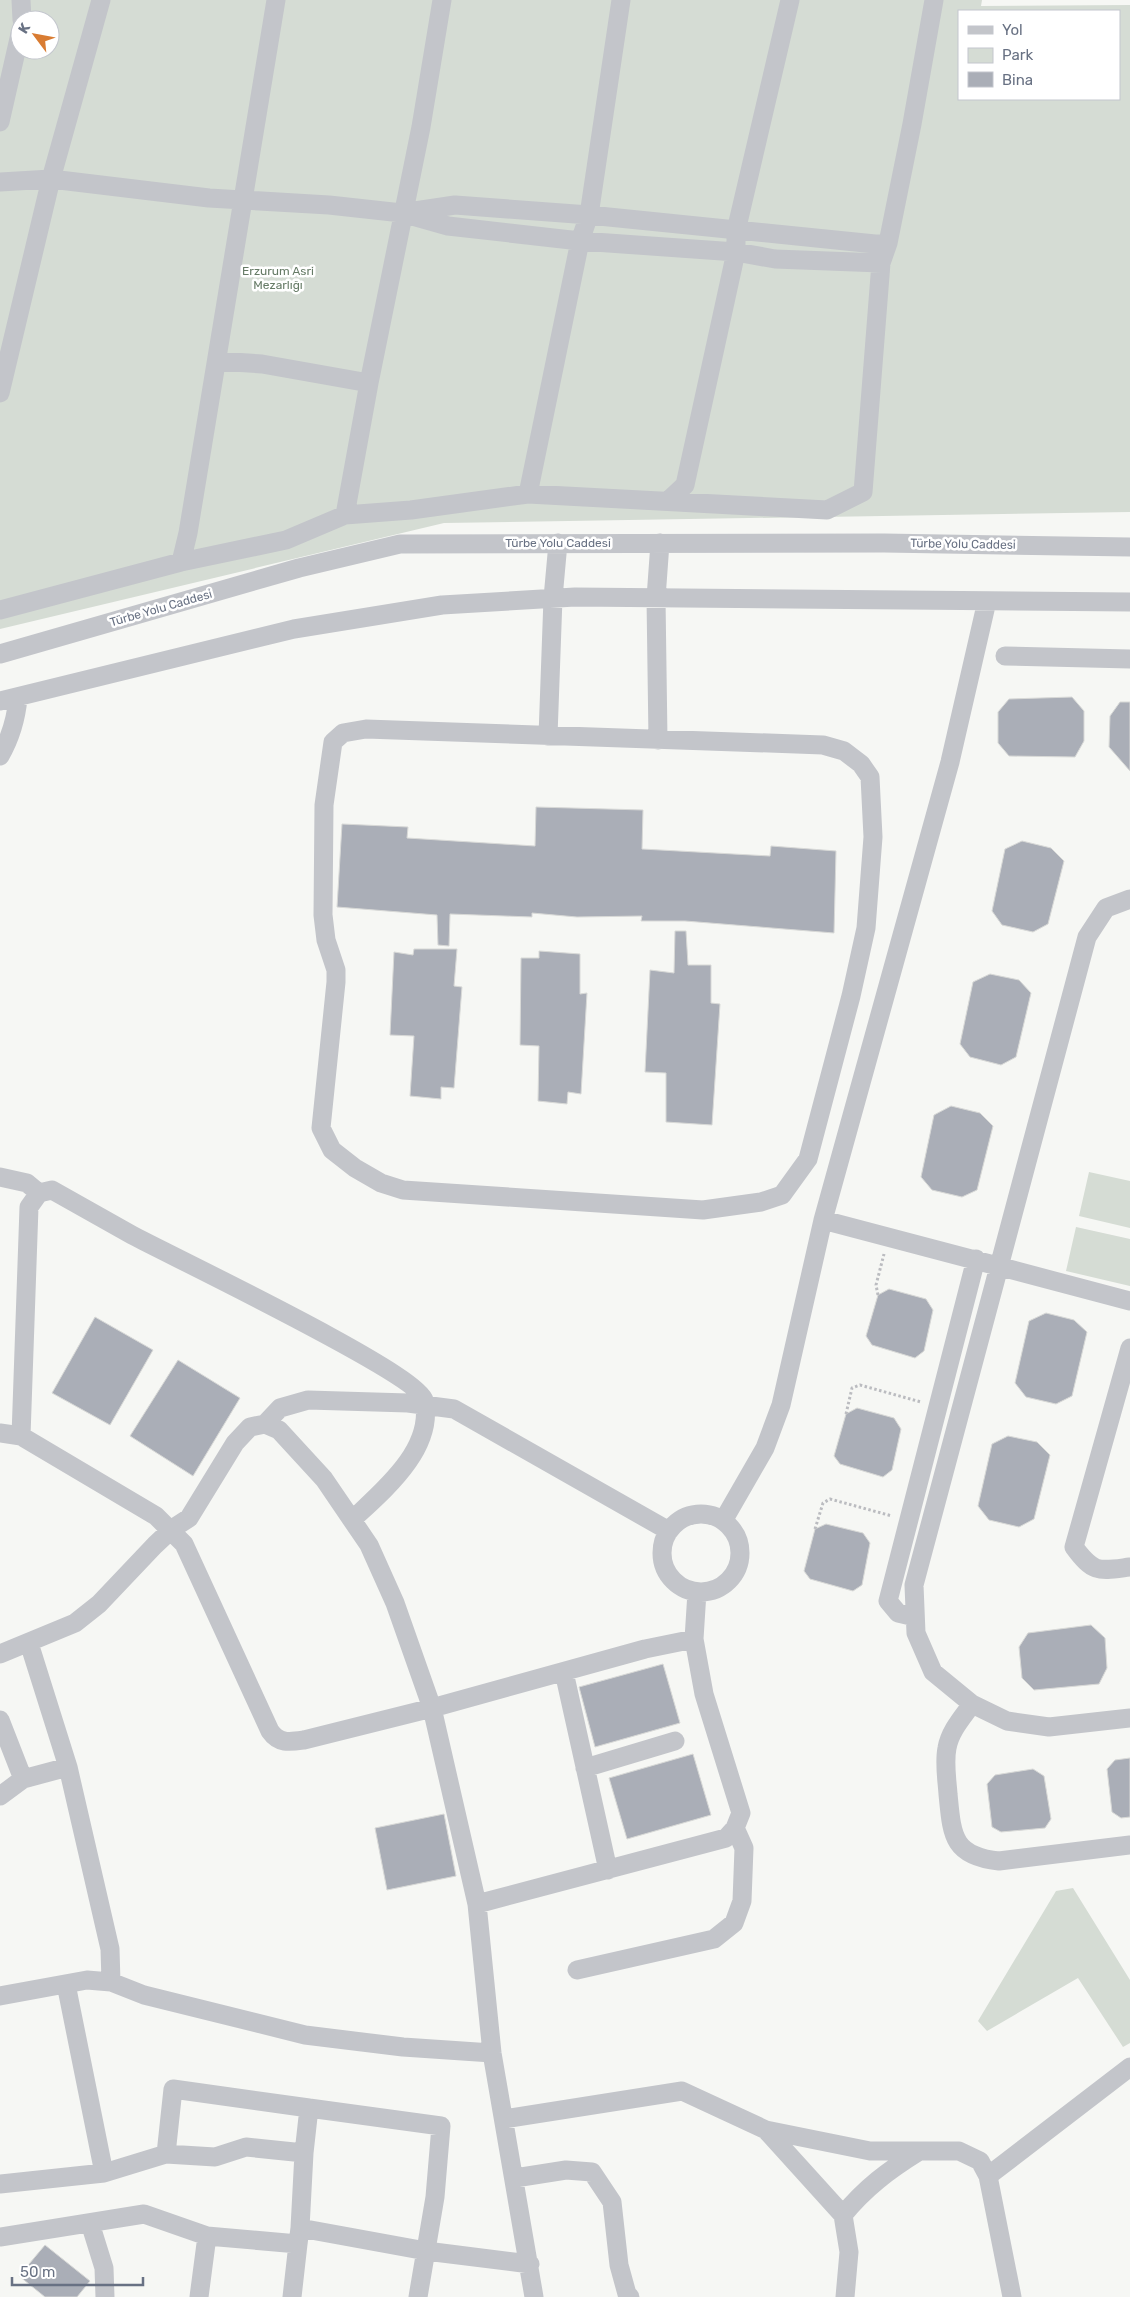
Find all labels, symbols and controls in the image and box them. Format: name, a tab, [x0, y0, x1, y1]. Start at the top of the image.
north arrow	[10, 10, 60, 60]
legend	[958, 10, 1120, 100]
text: K	[15, 19, 34, 37]
text: Yol	[1002, 21, 1023, 39]
text: Park	[1002, 46, 1033, 64]
text: Bina	[1002, 71, 1033, 89]
park label: Erzurum Asri Mezarlığı	[242, 264, 314, 292]
street label: Türbe Yolu Caddesi	[505, 536, 611, 550]
street label: Türbe Yolu Caddesi	[910, 536, 1016, 552]
street label: Türbe Yolu Caddesi	[108, 587, 214, 629]
scale bar	[12, 2254, 144, 2286]
text: 50 m	[20, 2263, 55, 2281]

